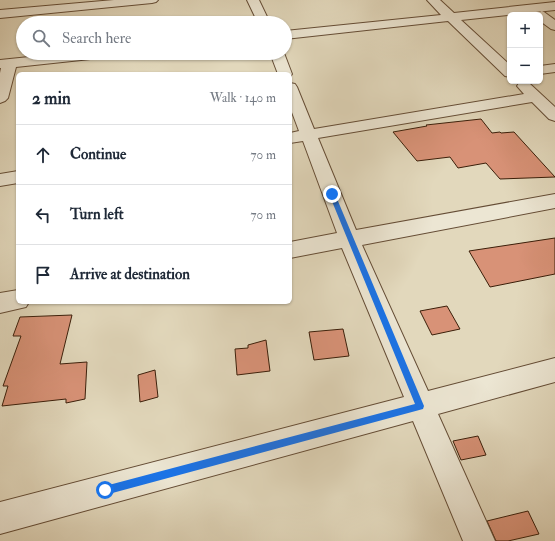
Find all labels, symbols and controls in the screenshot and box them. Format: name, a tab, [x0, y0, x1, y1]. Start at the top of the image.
map controls	[507, 12, 543, 84]
button: +	[507, 12, 543, 48]
search box	[16, 16, 292, 60]
icon: search	[30, 27, 52, 49]
text: Search here	[62, 29, 131, 48]
button: −	[507, 48, 543, 84]
text: 2 min	[32, 88, 71, 109]
text: Walk · 140 m	[210, 90, 276, 106]
icon: ahead	[32, 144, 54, 166]
text: Continue	[70, 145, 126, 164]
text: 70 m	[251, 147, 276, 163]
route end	[323, 185, 341, 203]
icon: left	[32, 204, 54, 226]
text: Turn left	[70, 205, 124, 224]
text: 70 m	[251, 207, 276, 223]
icon: arrive	[32, 264, 54, 286]
text: Arrive at destination	[70, 265, 190, 284]
route start	[96, 481, 114, 499]

